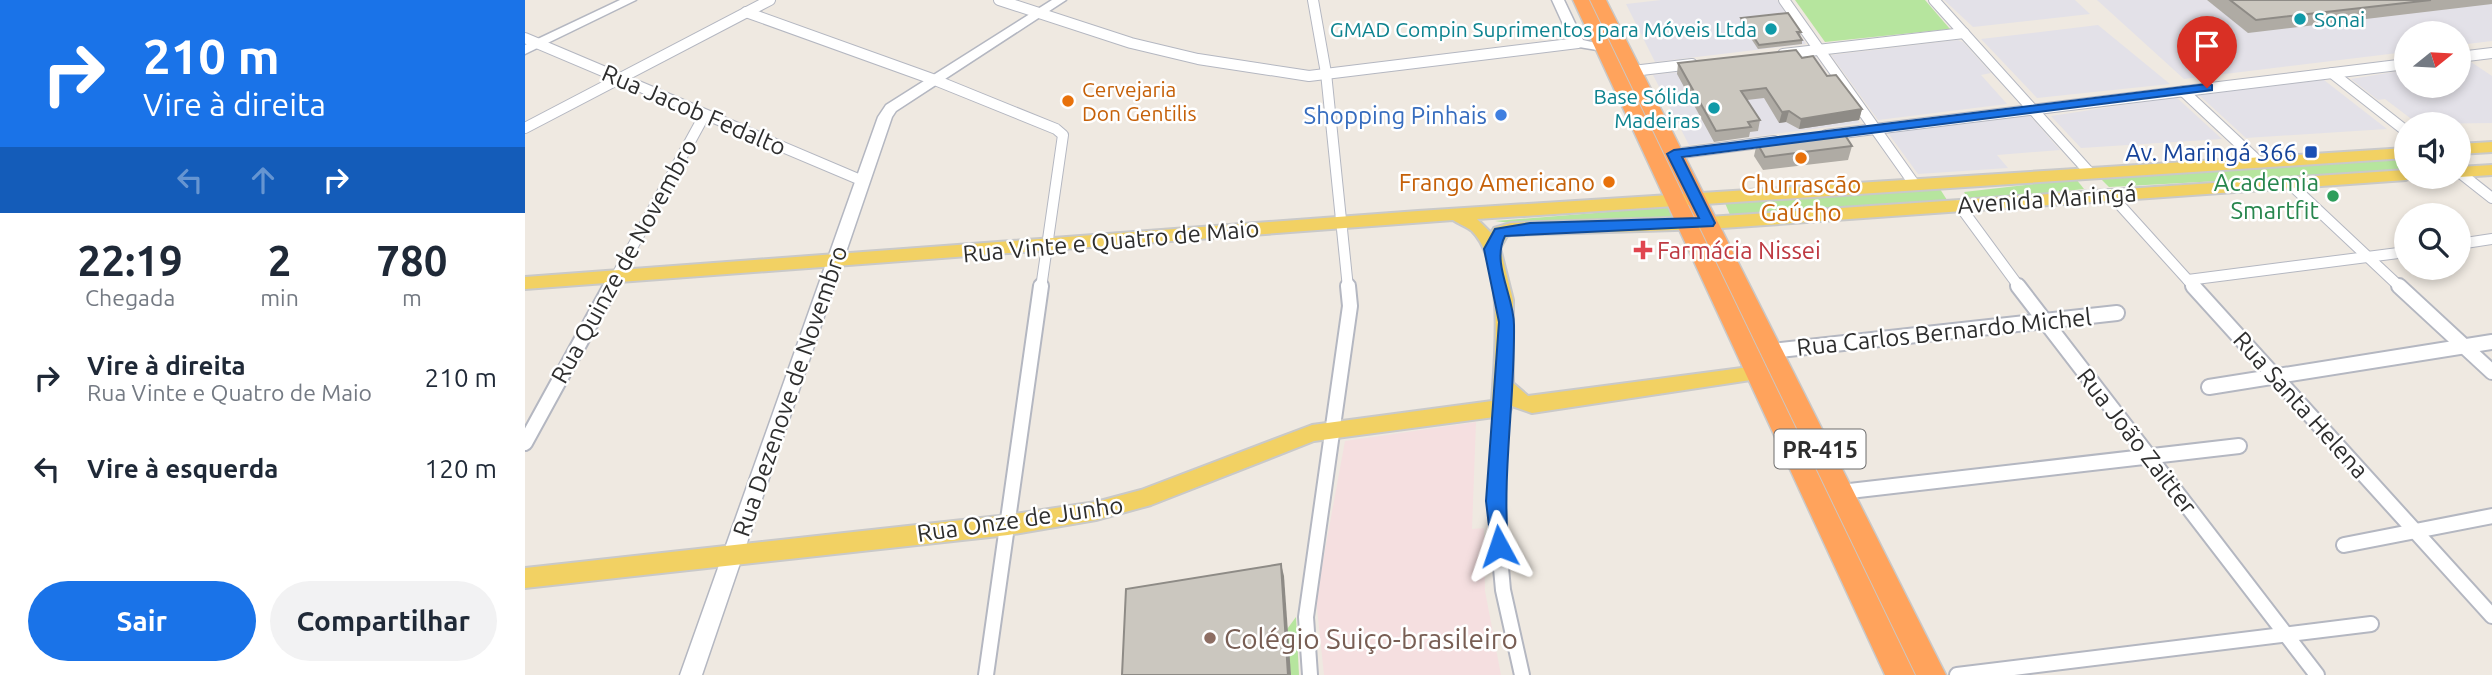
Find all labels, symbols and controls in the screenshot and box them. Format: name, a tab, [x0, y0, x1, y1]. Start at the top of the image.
place label: Sonai	[2314, 7, 2365, 31]
marker: Sonai	[2292, 11, 2308, 27]
pin	[2177, 16, 2237, 88]
place label: GMAD Compin Suprimentos para Móveis Ltda	[1330, 17, 1757, 41]
marker: GMAD Compin Suprimentos para Móveis Ltda	[1763, 21, 1779, 37]
north arrow	[2394, 21, 2471, 98]
map controls	[2394, 21, 2471, 280]
icon: arrive	[2188, 27, 2226, 65]
icon: right	[28, 28, 119, 119]
text: 210 m	[143, 28, 280, 83]
street label: Rua Jacob Fedalto	[598, 59, 790, 161]
place label: Cervejaria Don Gentilis	[1082, 77, 1197, 125]
place label: Base Sólida Madeiras	[1593, 84, 1700, 132]
text: Vire à direita	[143, 86, 326, 122]
marker: Cervejaria Don Gentilis	[1060, 93, 1076, 109]
marker: Base Sólida Madeiras	[1706, 100, 1722, 116]
place label: Shopping Pinhais	[1304, 102, 1487, 129]
marker: Shopping Pinhais	[1493, 107, 1509, 123]
button: sound	[2394, 112, 2471, 189]
street label: Rua Quinze de Novembro	[546, 134, 702, 388]
place label: Av. Maringá 366	[2125, 139, 2297, 166]
marker: Av. Maringá 366	[2303, 144, 2319, 160]
marker: Churrascão Gaúcho	[1793, 150, 1809, 166]
icon: left	[171, 161, 209, 199]
icon: ahead	[244, 161, 282, 199]
icon: right	[317, 161, 355, 199]
place label: Frango Americano	[1399, 169, 1595, 196]
place label: Academia Smartfit	[2214, 169, 2320, 224]
place label: Churrascão Gaúcho	[1741, 171, 1861, 226]
marker: Frango Americano	[1601, 174, 1617, 190]
street label: Avenida Maringá	[1956, 179, 2138, 219]
marker: Academia Smartfit	[2325, 188, 2341, 204]
button: search	[2394, 203, 2471, 280]
street label: Rua Vinte e Quatro de Maio	[962, 215, 1260, 267]
text: 22:19	[78, 237, 183, 284]
text: 2	[268, 237, 291, 284]
text: 780	[376, 237, 447, 284]
place label: Farmácia Nissei	[1657, 237, 1821, 264]
street label: Rua Dezenove de Novembro	[727, 242, 853, 540]
marker: Farmácia Nissei	[1635, 242, 1651, 258]
text: Chegada	[85, 285, 175, 310]
text: min	[260, 285, 299, 310]
text: m	[402, 285, 422, 310]
street label: Rua Carlos Bernardo Michel	[1795, 303, 2093, 361]
street label: Rua Santa Helena	[2228, 326, 2374, 484]
text: Vire à direita	[87, 351, 246, 380]
icon: right	[28, 359, 66, 397]
text: 210 m	[425, 363, 497, 392]
street label: Rua João Zaitter	[2072, 363, 2202, 519]
text: Rua Vinte e Quatro de Maio	[87, 380, 372, 405]
road number: PR-415	[1775, 430, 1865, 468]
icon: left	[28, 450, 66, 488]
text: Vire à esquerda	[87, 454, 278, 483]
text: 120 m	[425, 454, 497, 483]
street label: Rua Onze de Junho	[915, 491, 1125, 547]
position arrow	[1462, 509, 1536, 583]
button: Sair	[28, 581, 256, 661]
button: Compartilhar	[270, 581, 497, 661]
place label: Colégio Suiço-brasileiro	[1224, 623, 1518, 654]
marker: Colégio Suiço-brasileiro	[1202, 630, 1218, 646]

